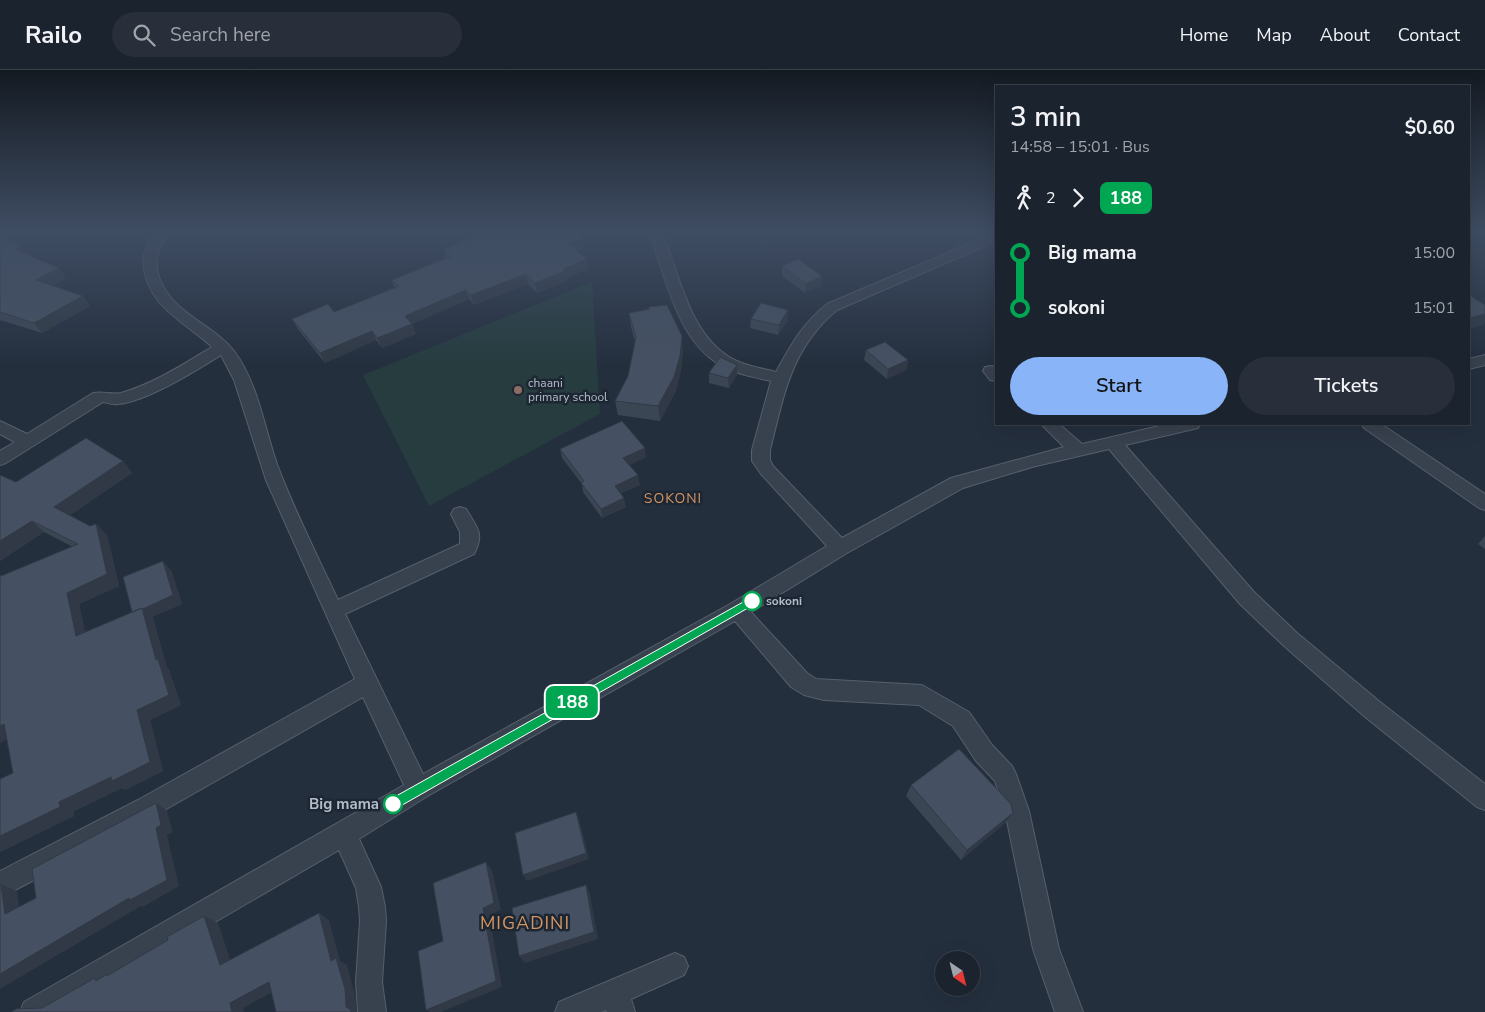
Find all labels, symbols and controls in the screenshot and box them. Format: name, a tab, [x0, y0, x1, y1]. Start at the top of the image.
search box	[112, 12, 462, 57]
text: Railo	[25, 19, 82, 51]
icon: search	[130, 21, 158, 49]
text: Search here	[170, 22, 271, 48]
text: Home	[1180, 23, 1228, 47]
text: Map	[1256, 23, 1292, 47]
text: About	[1320, 23, 1370, 47]
text: Contact	[1398, 23, 1460, 47]
text: 3 min	[1010, 98, 1081, 136]
text: $0.60	[1405, 115, 1455, 141]
text: 14:58 – 15:01 · Bus	[1010, 136, 1150, 158]
icon: walk	[1010, 184, 1038, 212]
icon: forward	[1064, 184, 1092, 212]
text: 188	[1110, 186, 1142, 210]
text: 2	[1046, 187, 1056, 209]
text: Big mama	[1048, 240, 1137, 266]
text: 15:00	[1413, 242, 1455, 264]
text: sokoni	[1048, 295, 1105, 321]
text: 15:01	[1413, 297, 1455, 319]
button: Start	[1010, 357, 1228, 415]
button: Tickets	[1238, 357, 1455, 415]
place label: chaani primary school	[528, 375, 608, 405]
marker: chaani primary school	[512, 384, 524, 396]
district label: SOKONI	[644, 489, 702, 508]
marker: sokoni	[742, 591, 762, 611]
place label: sokoni	[766, 593, 802, 609]
line badge: 188	[543, 686, 601, 718]
text: 188	[556, 690, 588, 714]
place label: Big mama	[309, 794, 379, 814]
marker: Big mama	[383, 794, 403, 814]
district label: MIGADINI	[480, 911, 570, 935]
north arrow	[935, 951, 980, 996]
map controls	[935, 951, 980, 996]

